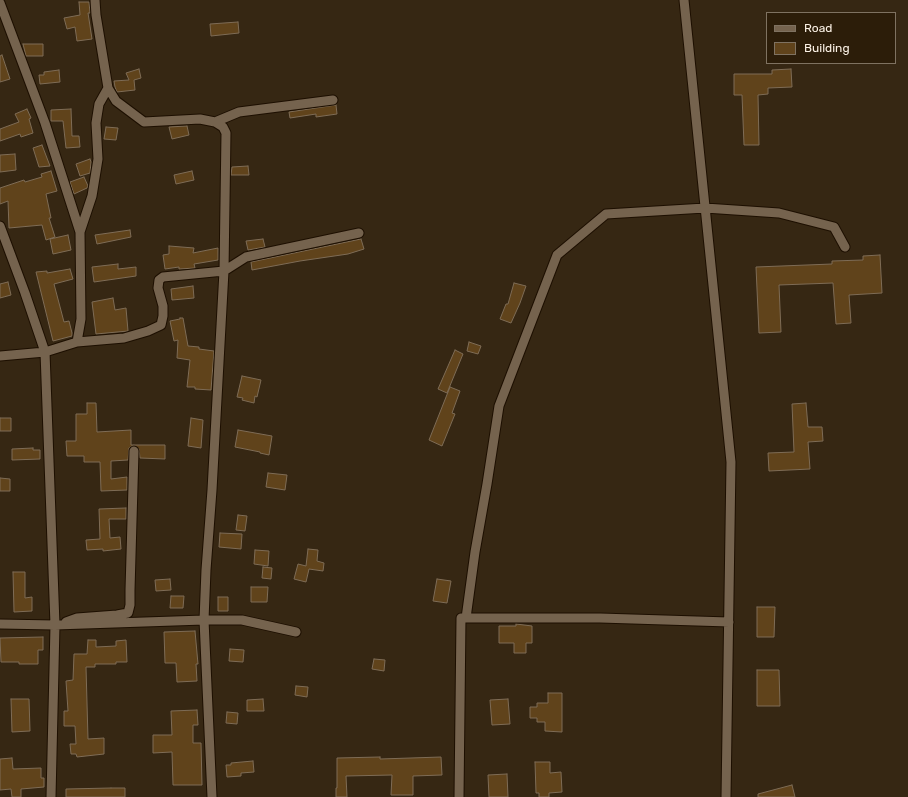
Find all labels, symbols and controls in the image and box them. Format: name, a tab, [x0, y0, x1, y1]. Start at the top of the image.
legend	[766, 12, 896, 64]
text: Road	[804, 21, 832, 35]
text: Building	[804, 41, 850, 55]

